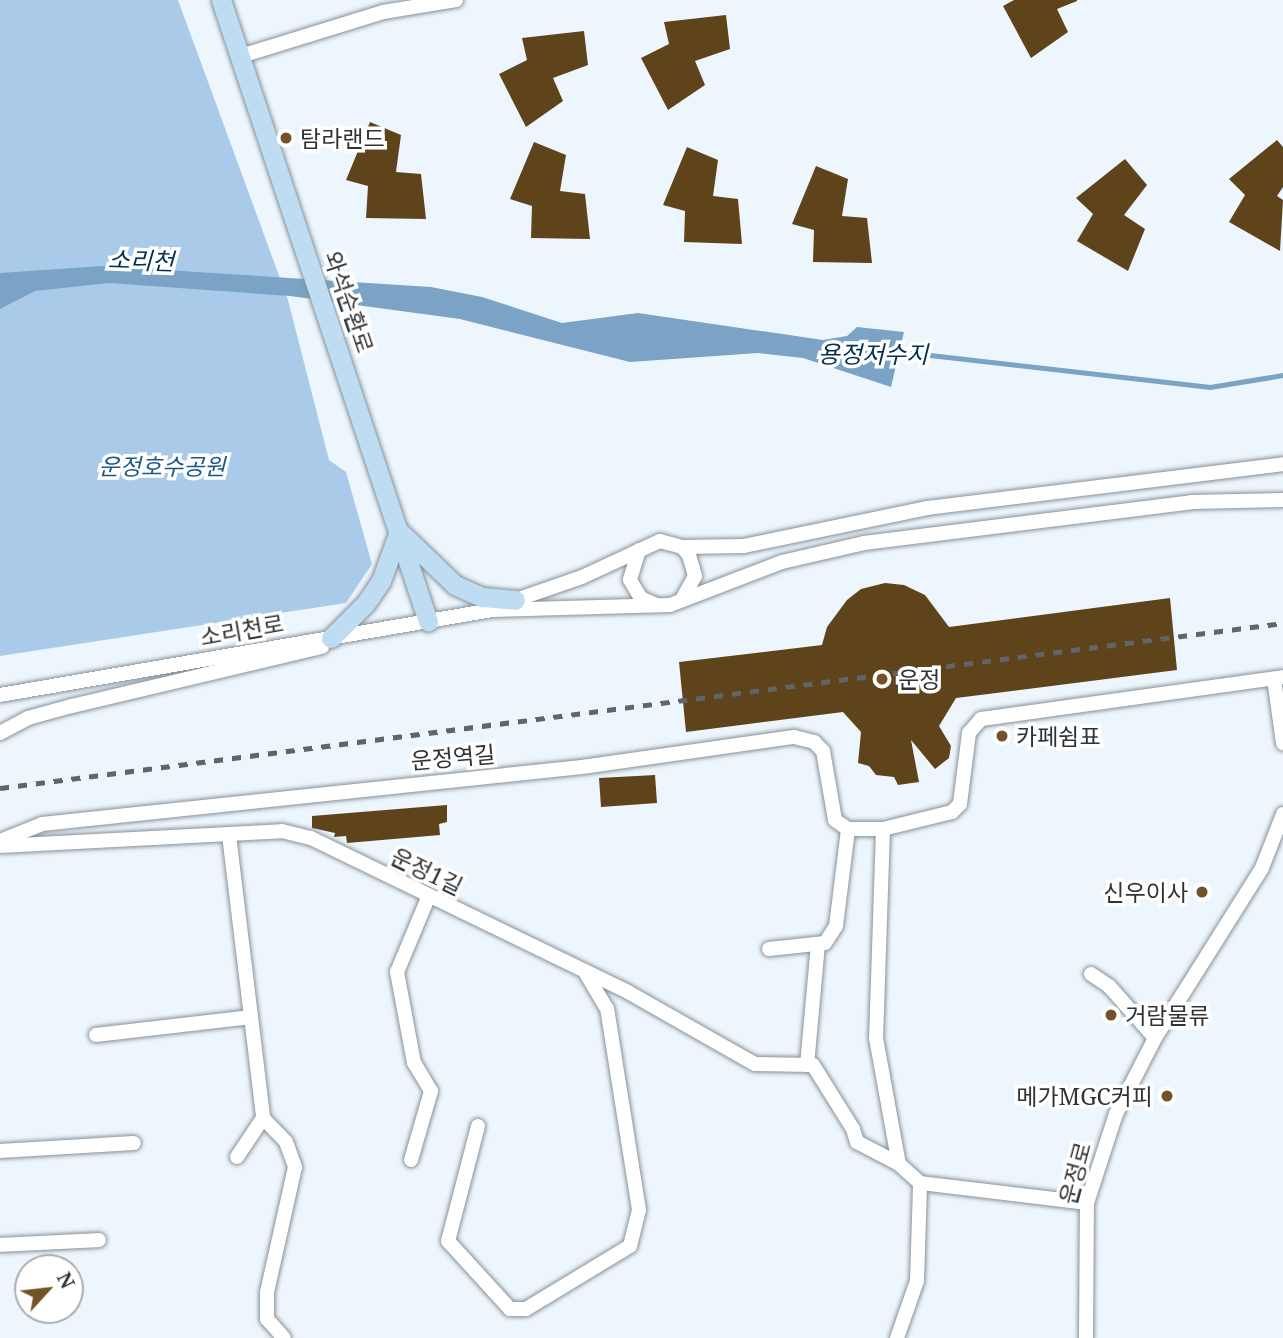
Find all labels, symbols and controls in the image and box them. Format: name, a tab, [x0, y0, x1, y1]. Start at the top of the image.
place label: 탐라랜드	[300, 124, 385, 152]
marker: 탐라랜드	[278, 130, 294, 146]
water label: 소리천	[107, 244, 175, 276]
street label: 와석순환로	[319, 247, 379, 357]
water label: 용정저수지	[818, 340, 928, 368]
park label: 운정호수공원	[99, 452, 225, 480]
street label: 소리천로	[198, 609, 286, 651]
place label: 운정	[898, 665, 940, 693]
marker: 운정	[872, 669, 892, 689]
place label: 카페쉼표	[1016, 722, 1101, 750]
marker: 카페쉼표	[994, 728, 1010, 744]
street label: 운정역길	[410, 740, 496, 774]
street label: 운정1길	[387, 842, 467, 900]
place label: 신우이사	[1103, 878, 1188, 906]
marker: 신우이사	[1194, 884, 1210, 900]
place label: 거람물류	[1125, 1001, 1210, 1029]
marker: 거람물류	[1103, 1007, 1119, 1023]
place label: 메가MGC커피	[1016, 1082, 1153, 1110]
marker: 메가MGC커피	[1159, 1088, 1175, 1104]
street label: 운정로	[1053, 1139, 1097, 1207]
north arrow	[14, 1254, 84, 1324]
text: N	[51, 1268, 81, 1293]

